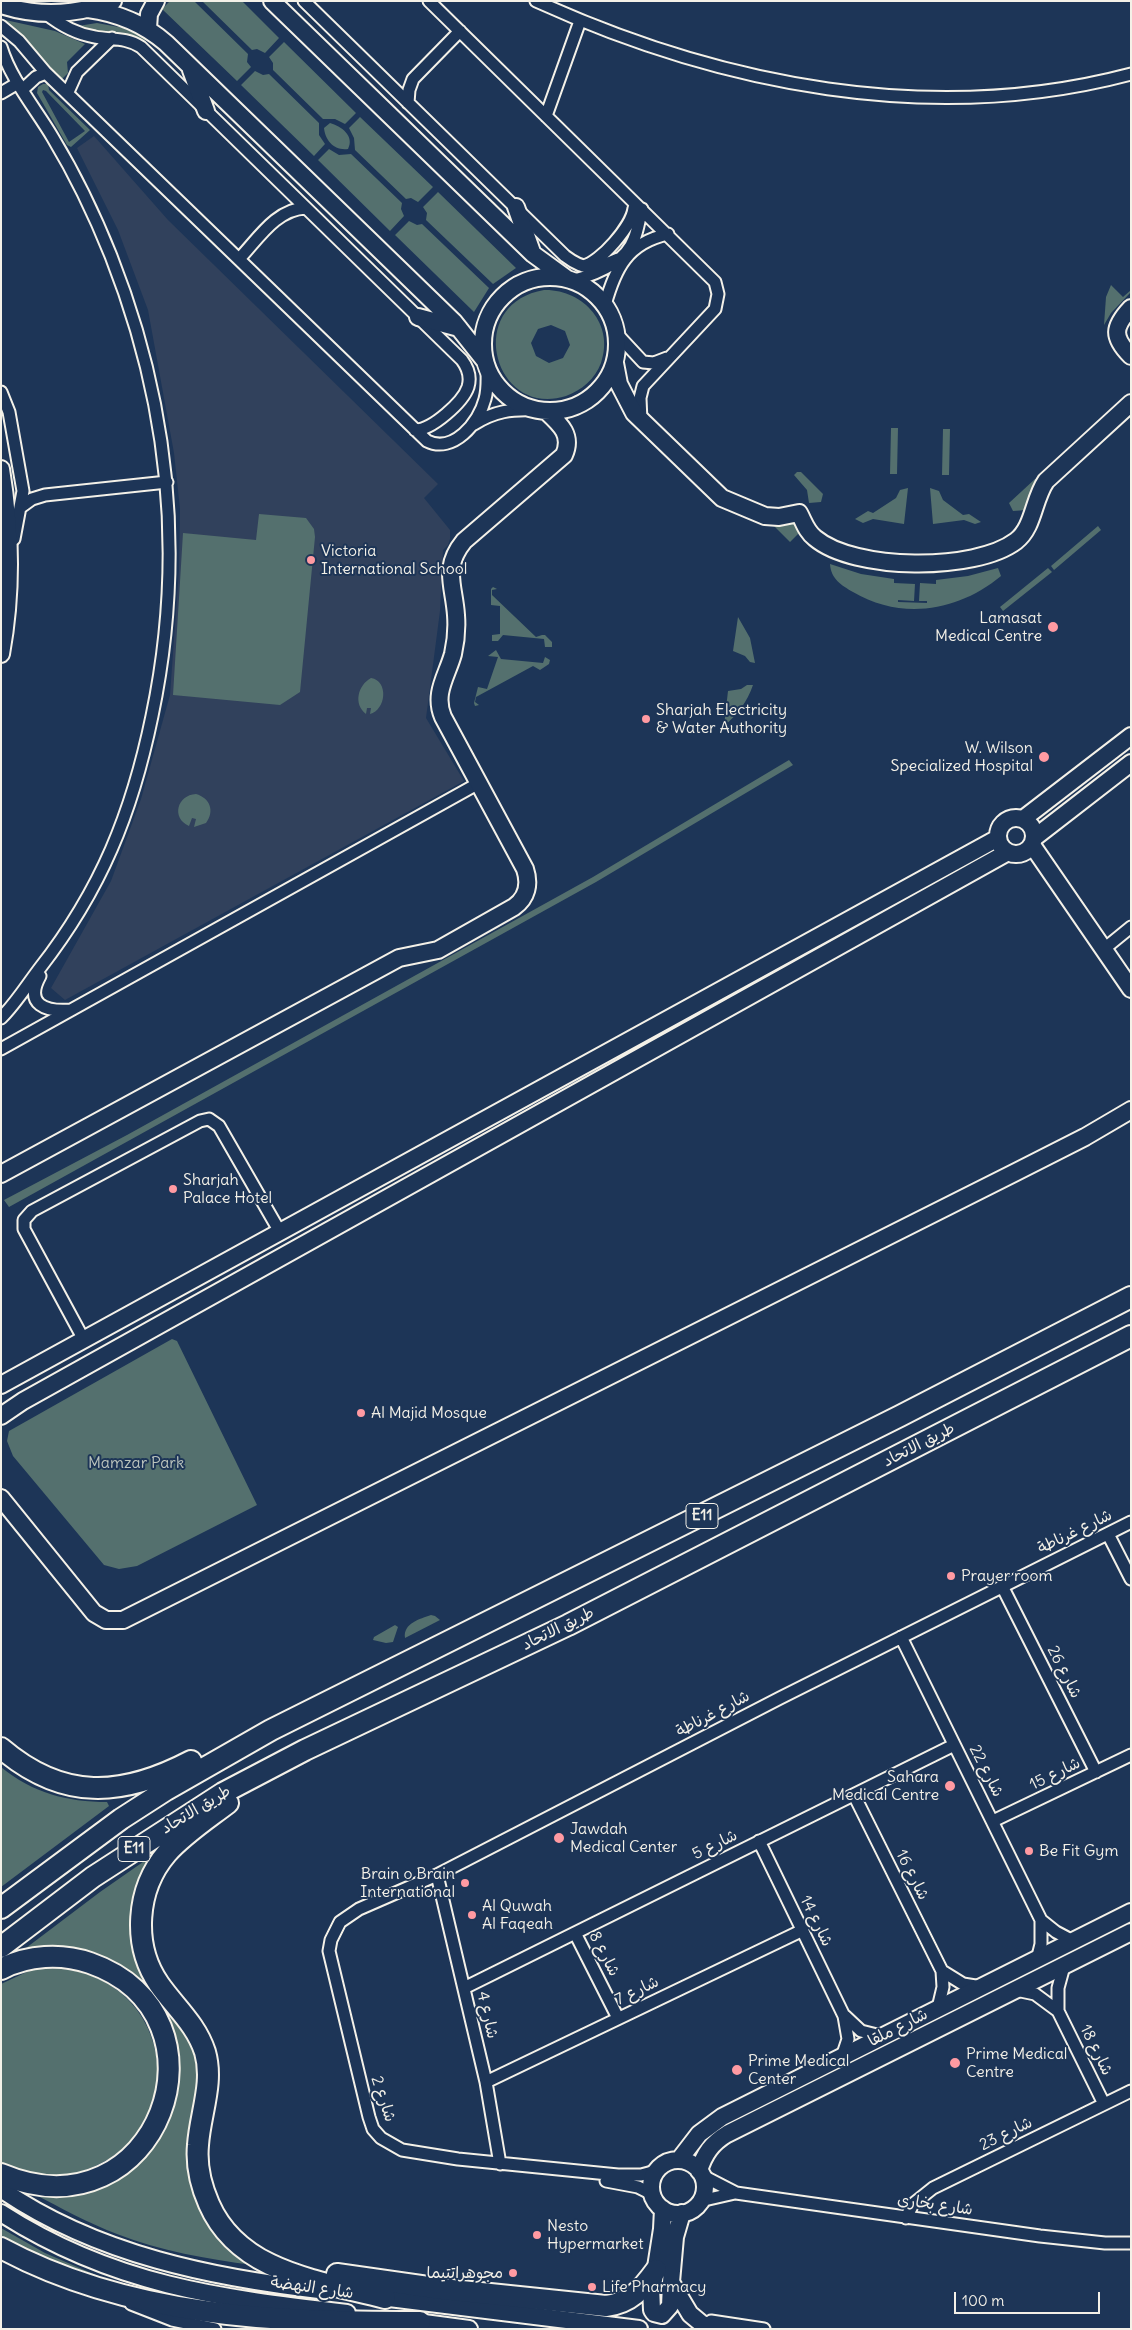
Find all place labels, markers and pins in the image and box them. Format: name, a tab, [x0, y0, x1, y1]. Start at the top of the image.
place label: Victoria International School	[321, 541, 467, 579]
marker: Victoria International School	[305, 554, 317, 566]
place label: Lamasat Medical Centre	[935, 608, 1042, 646]
marker: Lamasat Medical Centre	[1046, 620, 1060, 634]
place label: Sharjah Electricity & Water Authority	[656, 700, 787, 738]
marker: Sharjah Electricity & Water Authority	[640, 713, 652, 725]
place label: W. Wilson Specialized Hospital	[891, 738, 1033, 776]
marker: W. Wilson Specialized Hospital	[1037, 750, 1051, 764]
place label: Sharjah Palace Hotel	[183, 1170, 272, 1208]
marker: Sharjah Palace Hotel	[167, 1183, 179, 1195]
place label: Al Majid Mosque	[371, 1403, 487, 1423]
marker: Al Majid Mosque	[355, 1407, 367, 1419]
place label: Prayer room	[961, 1566, 1052, 1586]
marker: Prayer room	[945, 1570, 957, 1582]
place label: Sahara Medical Centre	[832, 1767, 939, 1805]
marker: Sahara Medical Centre	[943, 1779, 957, 1793]
place label: Jawdah Medical Center	[570, 1819, 677, 1857]
marker: Jawdah Medical Center	[552, 1831, 566, 1845]
place label: Be Fit Gym	[1039, 1841, 1118, 1861]
marker: Be Fit Gym	[1023, 1845, 1035, 1857]
place label: Brain o Brain International	[360, 1864, 455, 1902]
marker: Brain o Brain International	[459, 1877, 471, 1889]
place label: Al Quwah Al Faqeah	[482, 1896, 553, 1934]
marker: Al Quwah Al Faqeah	[466, 1909, 478, 1921]
place label: Prime Medical Centre	[966, 2044, 1067, 2082]
place label: Prime Medical Center	[748, 2051, 849, 2089]
marker: Prime Medical Centre	[948, 2056, 962, 2070]
marker: Prime Medical Center	[730, 2063, 744, 2077]
place label: Nesto Hypermarket	[547, 2216, 644, 2254]
marker: Nesto Hypermarket	[531, 2229, 543, 2241]
place label: مجوهراتتيما	[427, 2263, 503, 2283]
marker: مجوهراتتيما	[507, 2267, 519, 2279]
place label: Life Pharmacy	[602, 2277, 706, 2297]
marker: Life Pharmacy	[586, 2281, 598, 2293]

